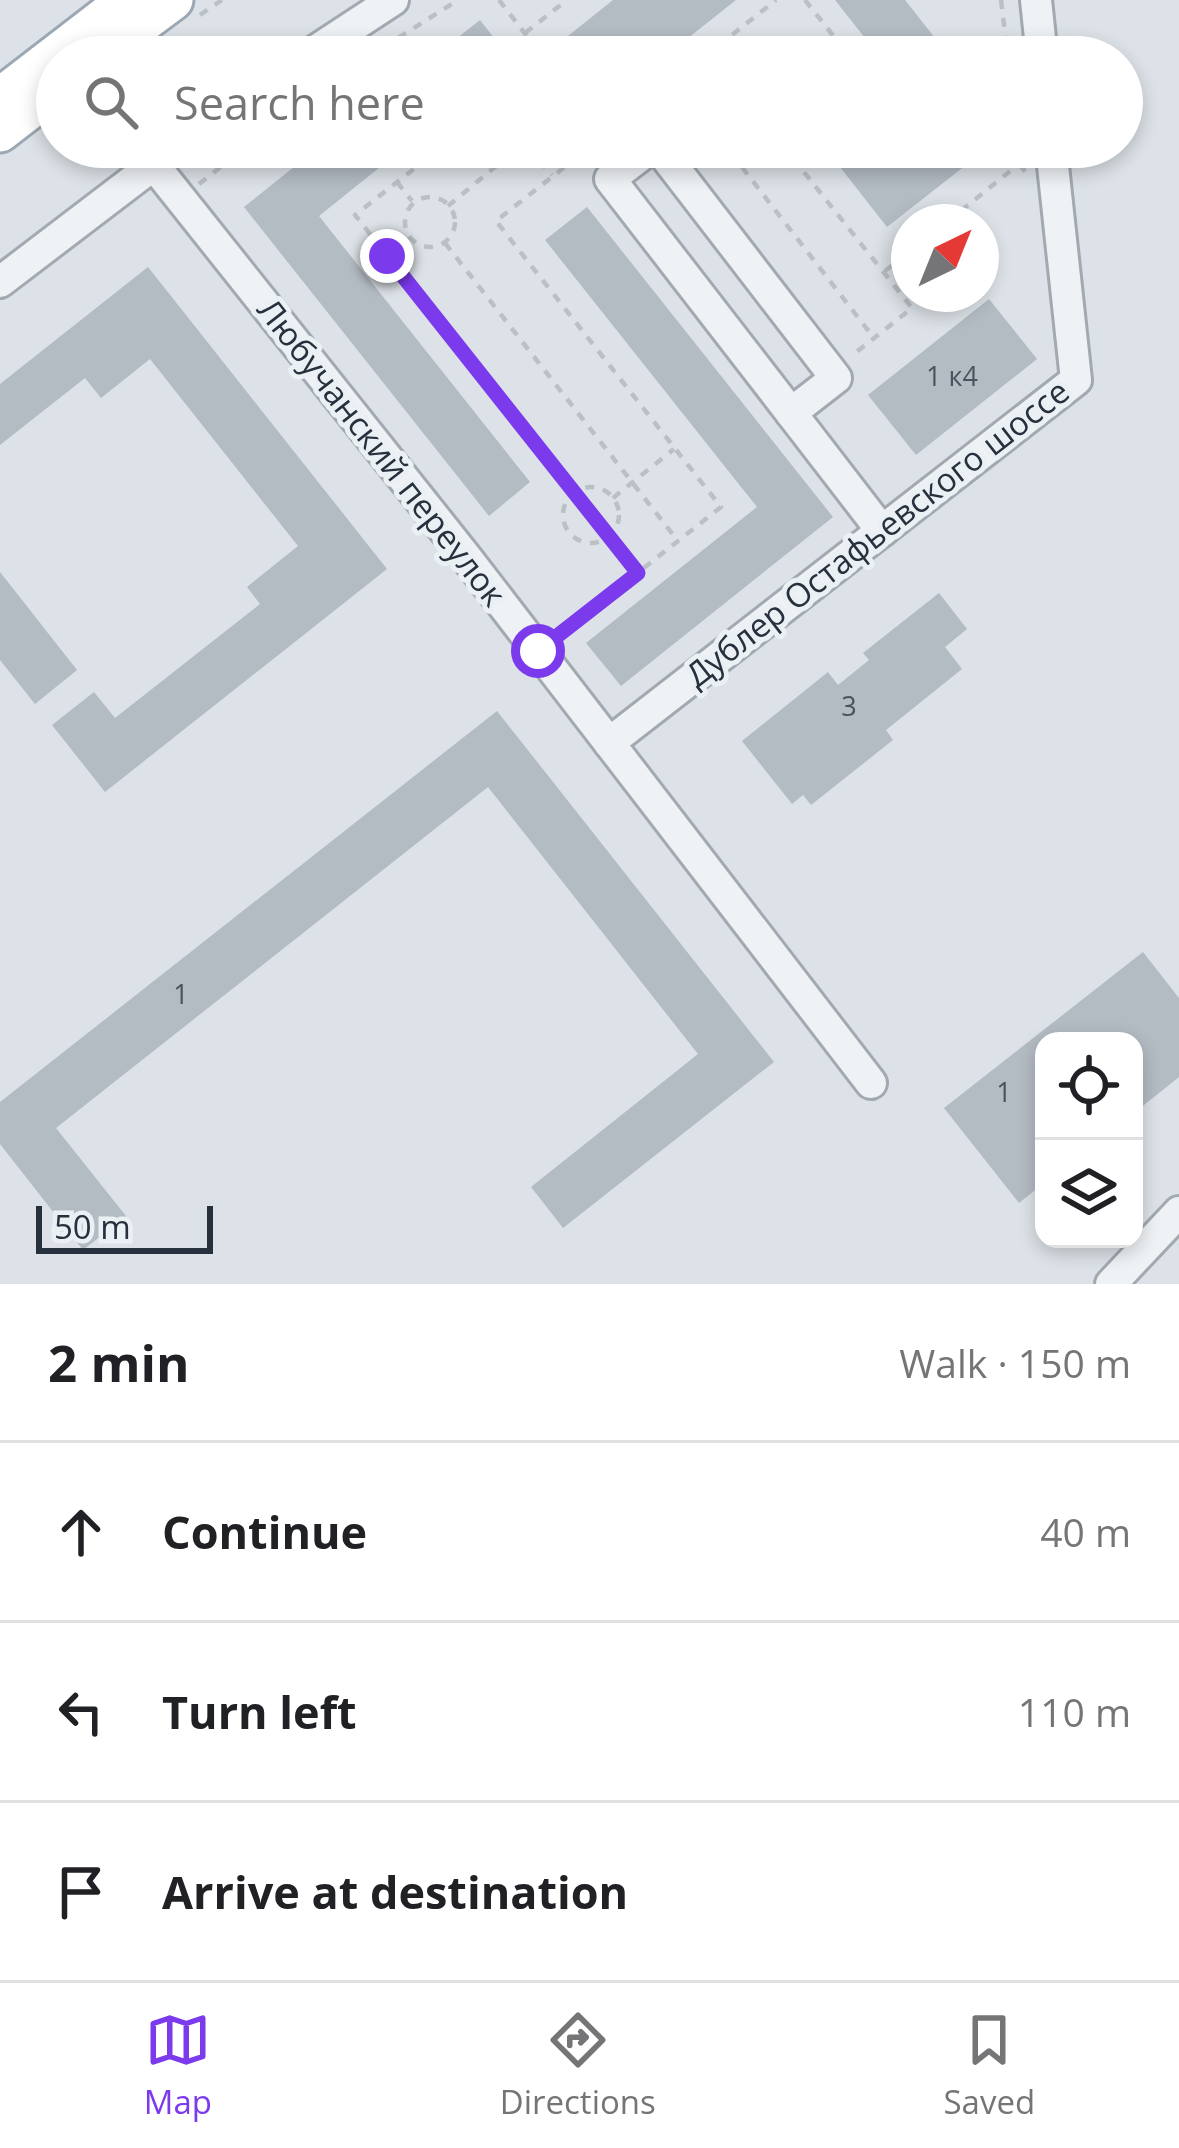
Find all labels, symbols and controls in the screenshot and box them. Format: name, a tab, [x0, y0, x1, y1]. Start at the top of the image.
search box	[36, 36, 1143, 168]
icon: search	[78, 69, 144, 135]
text: Search here	[174, 72, 425, 133]
north arrow	[891, 204, 999, 312]
route end	[360, 229, 414, 283]
street label: Любучанский переулок	[248, 288, 517, 615]
house number: 1 к4	[926, 357, 978, 394]
street label: Дублер Остафьевского шоссе	[675, 368, 1078, 697]
route start	[511, 624, 565, 678]
house number: 3	[841, 687, 857, 724]
house number: 1	[173, 975, 189, 1012]
map controls	[1035, 1032, 1143, 1248]
button: locate	[1035, 1032, 1143, 1140]
house number: 1	[996, 1073, 1012, 1110]
button: layers	[1035, 1140, 1143, 1248]
scale bar	[36, 1200, 213, 1253]
text: 50 m	[54, 1204, 131, 1249]
text: 2 min	[48, 1327, 190, 1397]
text: Walk · 150 m	[899, 1336, 1131, 1389]
icon: ahead	[48, 1499, 114, 1565]
text: Continue	[162, 1501, 367, 1562]
text: 40 m	[1040, 1505, 1131, 1558]
icon: left	[48, 1679, 114, 1745]
text: Turn left	[162, 1681, 357, 1742]
text: 110 m	[1018, 1685, 1131, 1738]
icon: arrive	[48, 1859, 114, 1925]
text: Arrive at destination	[162, 1861, 628, 1922]
tab: Map	[144, 2007, 212, 2124]
tab: Directions	[500, 2007, 656, 2124]
tab: Saved	[943, 2007, 1035, 2124]

